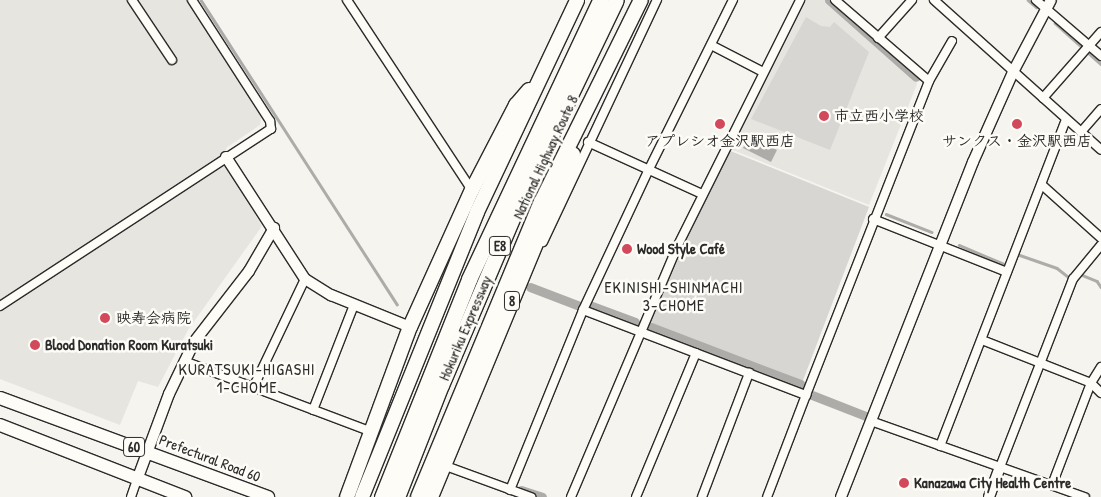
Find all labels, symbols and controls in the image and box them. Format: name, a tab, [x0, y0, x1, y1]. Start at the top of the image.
street label: National Highway Route 8	[508, 92, 582, 222]
place label: 市立西小学校	[834, 107, 924, 125]
marker: 市立西小学校	[818, 110, 830, 122]
marker: アプレシオ金沢駅西店	[714, 118, 726, 130]
marker: サンクス・金沢駅西店	[1011, 118, 1023, 130]
place label: アプレシオ金沢駅西店	[645, 132, 795, 150]
place label: サンクス・金沢駅西店	[942, 132, 1092, 150]
road number: E8	[489, 235, 511, 258]
place label: Wood Style Café	[637, 240, 725, 258]
marker: Wood Style Café	[621, 243, 633, 255]
street label: Hokuriku Expressway	[435, 273, 495, 383]
district label: EKINISHI-SHINMACHI 3-CHOME	[602, 277, 746, 315]
road number: 8	[503, 290, 521, 312]
place label: 映寿会病院	[116, 309, 191, 327]
marker: 映寿会病院	[98, 311, 112, 325]
place label: Blood Donation Room Kuratsuki	[45, 336, 213, 354]
marker: Blood Donation Room Kuratsuki	[29, 339, 41, 351]
district label: KURATSUKI-HIGASHI 1-CHOME	[176, 359, 318, 397]
street label: Prefectural Road 60	[157, 430, 263, 486]
road number: 60	[123, 436, 145, 458]
place label: Kanazawa City Health Centre	[914, 474, 1071, 492]
marker: Kanazawa City Health Centre	[898, 477, 910, 489]

